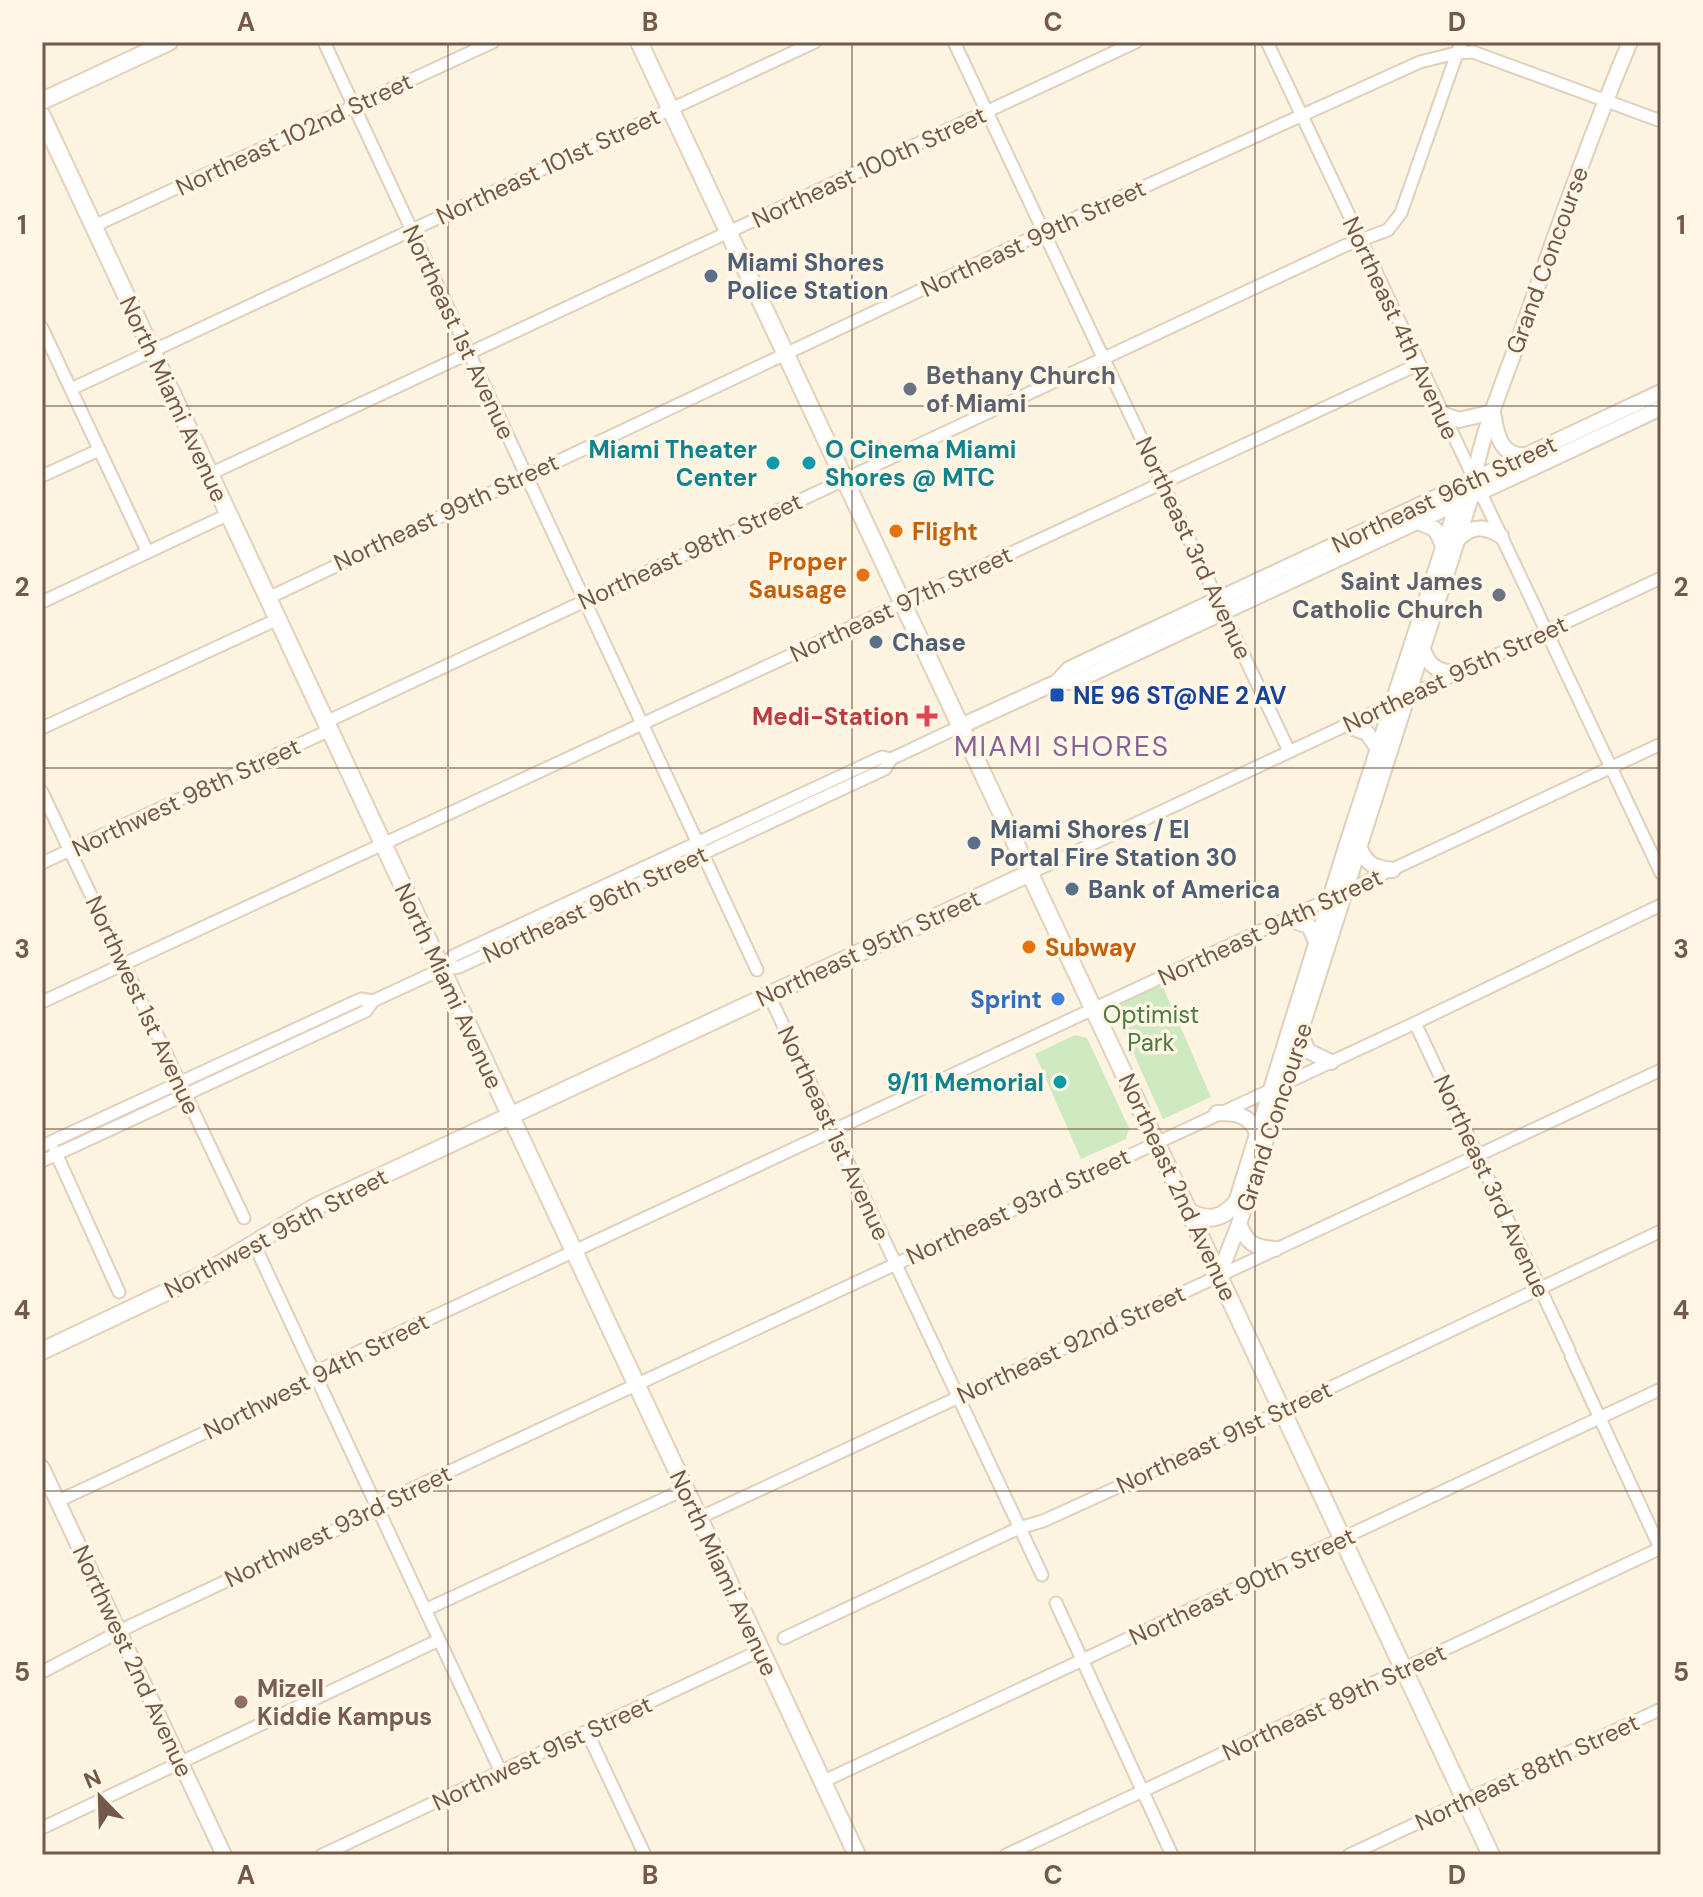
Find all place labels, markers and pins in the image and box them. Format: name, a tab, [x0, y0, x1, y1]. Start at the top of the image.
place label: Miami Shores Police Station	[727, 247, 889, 306]
marker: Miami Shores Police Station	[702, 267, 720, 285]
place label: Bethany Church of Miami	[926, 360, 1116, 419]
marker: Bethany Church of Miami	[901, 380, 919, 398]
place label: Miami Theater Center	[588, 434, 757, 493]
place label: O Cinema Miami Shores @ MTC	[825, 434, 1016, 493]
marker: Miami Theater Center	[764, 454, 782, 472]
marker: O Cinema Miami Shores @ MTC	[800, 454, 818, 472]
place label: Flight	[912, 516, 978, 547]
marker: Flight	[887, 522, 905, 540]
place label: Proper Sausage	[749, 546, 847, 605]
marker: Proper Sausage	[854, 566, 872, 584]
place label: Saint James Catholic Church	[1292, 566, 1483, 625]
marker: Saint James Catholic Church	[1490, 586, 1508, 604]
place label: Chase	[892, 627, 966, 658]
marker: Chase	[867, 633, 885, 651]
place label: NE 96 ST@NE 2 AV	[1073, 680, 1286, 711]
marker: NE 96 ST@NE 2 AV	[1048, 686, 1066, 704]
place label: Medi-Station	[752, 701, 909, 732]
marker: Medi-Station	[916, 705, 938, 727]
place label: Miami Shores / El Portal Fire Station 30	[990, 814, 1237, 873]
marker: Miami Shores / El Portal Fire Station 30	[965, 834, 983, 852]
place label: Bank of America	[1088, 874, 1280, 905]
marker: Bank of America	[1063, 880, 1081, 898]
place label: Subway	[1045, 932, 1137, 963]
marker: Subway	[1020, 938, 1038, 956]
place label: Sprint	[970, 984, 1042, 1015]
marker: Sprint	[1049, 990, 1067, 1008]
place label: 9/11 Memorial	[887, 1067, 1044, 1098]
marker: 9/11 Memorial	[1051, 1073, 1069, 1091]
place label: Mizell Kiddie Kampus	[257, 1673, 432, 1732]
marker: Mizell Kiddie Kampus	[232, 1693, 250, 1711]

